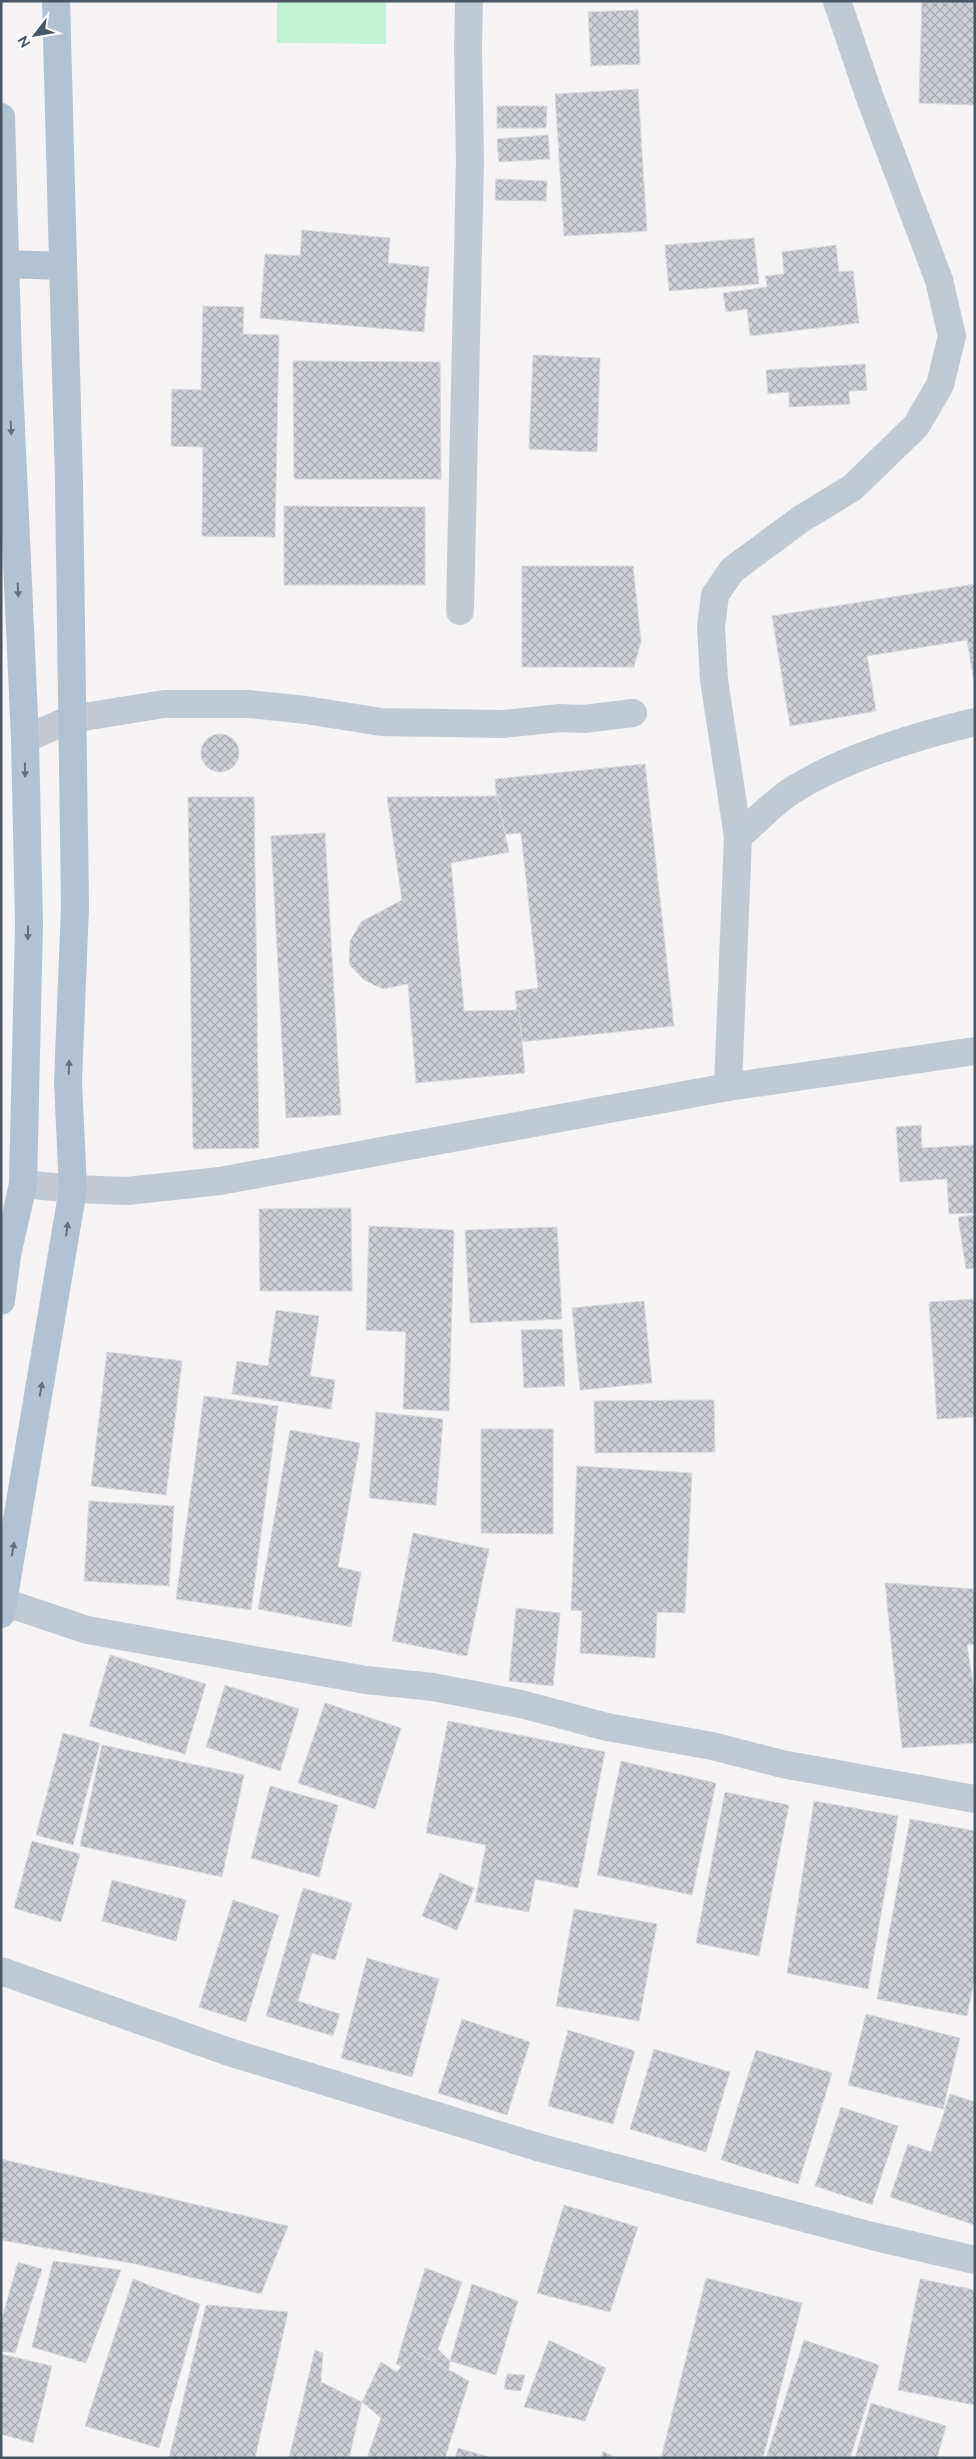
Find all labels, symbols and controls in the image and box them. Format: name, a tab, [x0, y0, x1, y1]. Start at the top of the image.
north arrow	[10, 10, 60, 60]
text: N	[14, 33, 33, 50]
one-way arrow	[7, 420, 15, 436]
one-way arrow	[14, 583, 22, 599]
one-way arrow	[22, 762, 30, 778]
one-way arrow	[24, 925, 32, 941]
one-way arrow	[65, 1058, 73, 1074]
one-way arrow	[63, 1220, 71, 1236]
one-way arrow	[37, 1381, 45, 1397]
one-way arrow	[10, 1541, 18, 1557]

